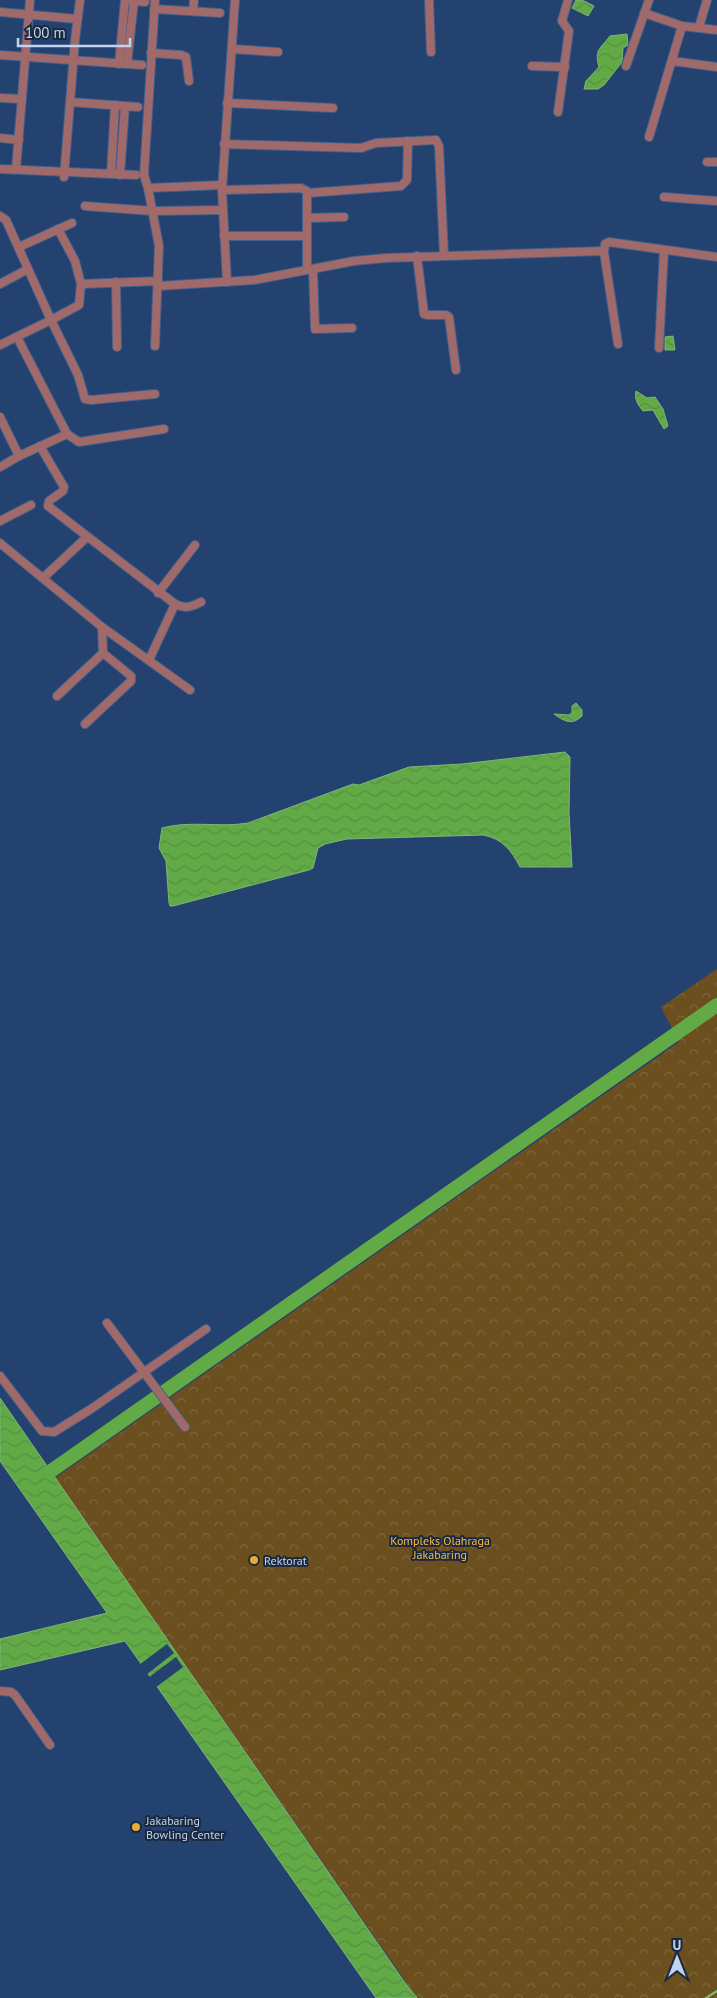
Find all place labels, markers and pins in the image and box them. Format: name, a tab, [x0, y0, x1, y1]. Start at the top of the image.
place label: Rektorat	[264, 1553, 307, 1568]
marker: Rektorat	[248, 1554, 260, 1566]
place label: Jakabaring Bowling Center	[145, 1813, 224, 1842]
marker: Jakabaring Bowling Center	[130, 1821, 142, 1833]

